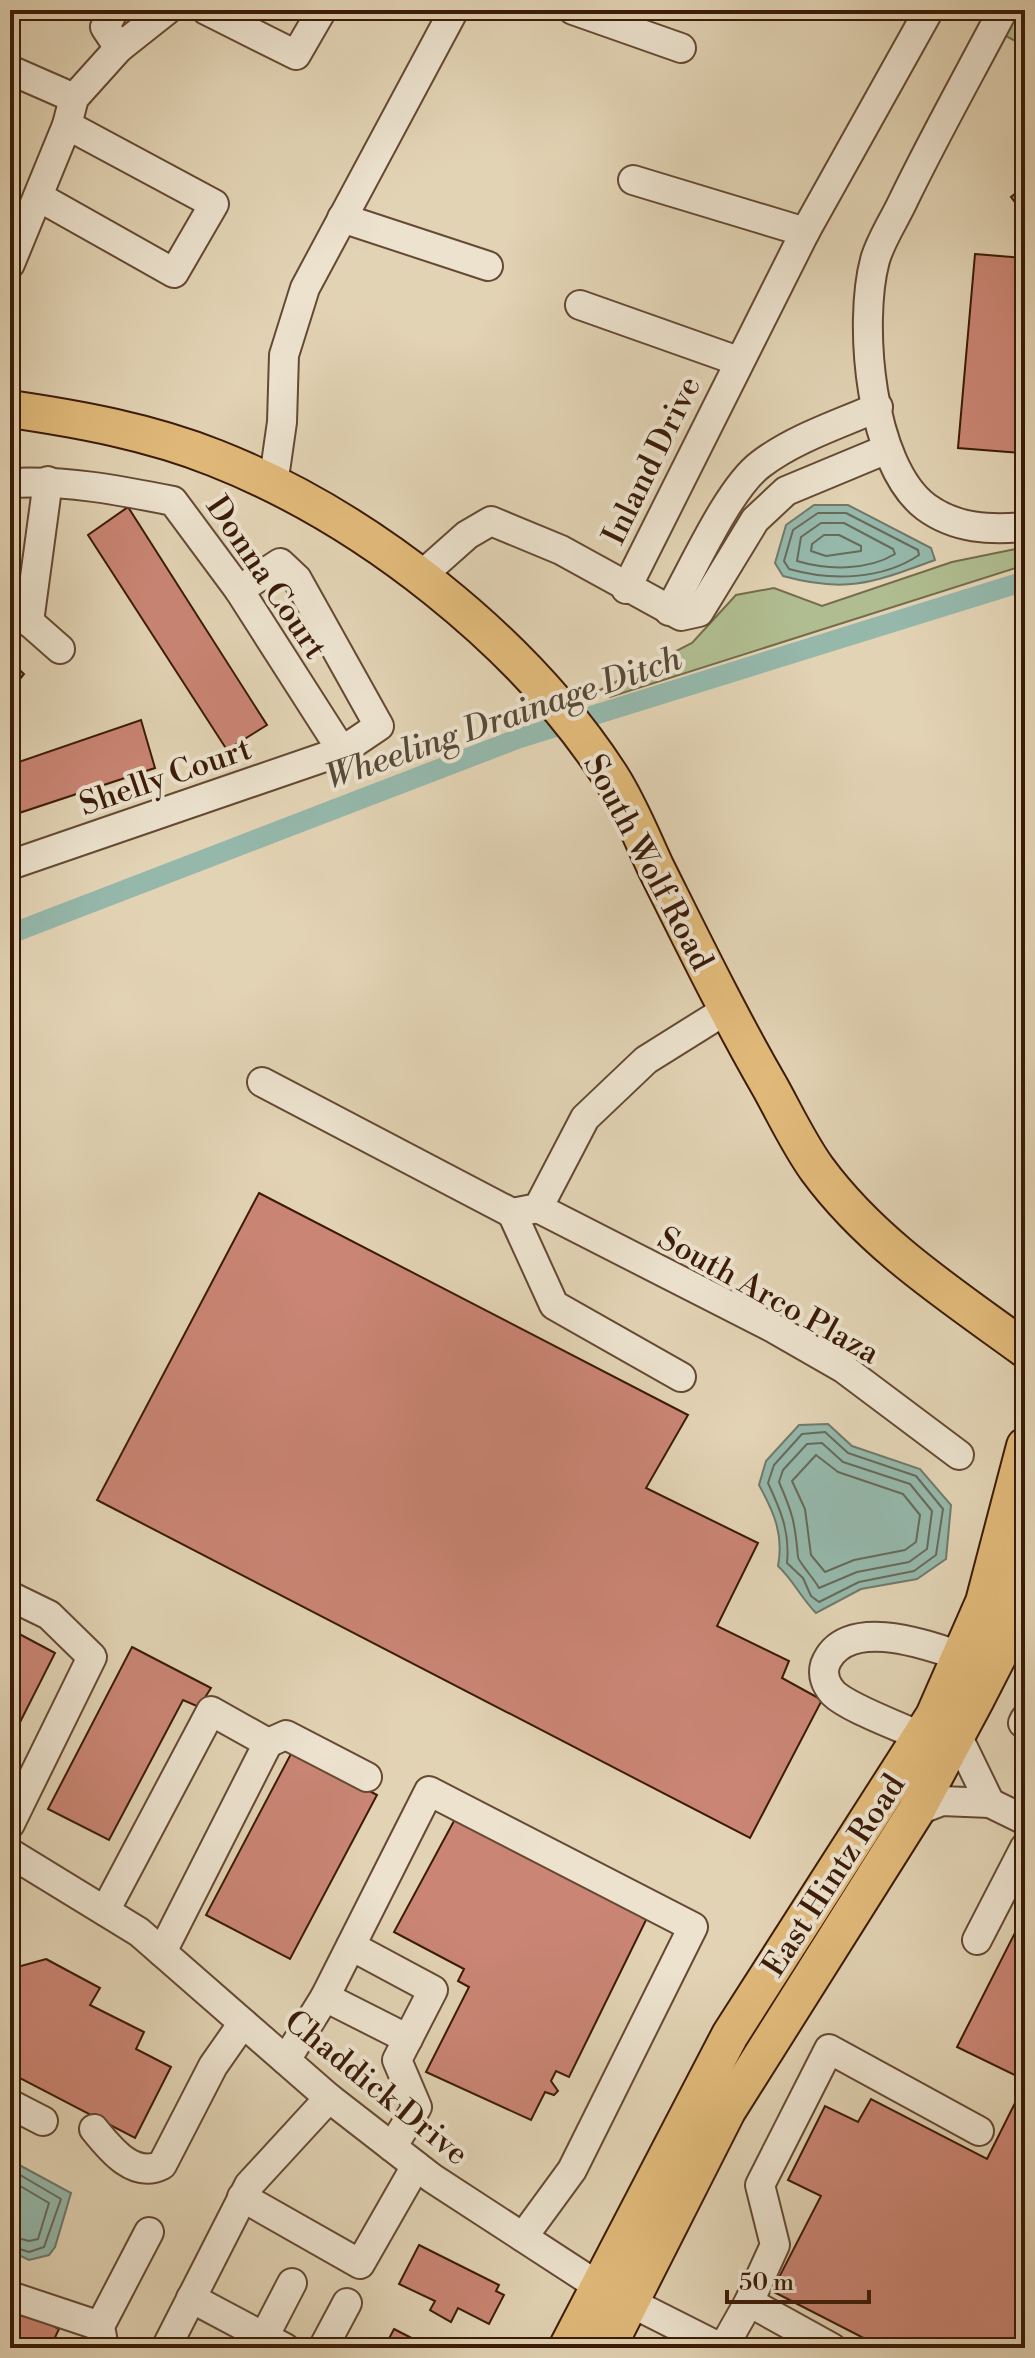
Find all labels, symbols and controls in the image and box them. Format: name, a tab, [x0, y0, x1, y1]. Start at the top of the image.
street label: Inland Drive	[594, 370, 710, 551]
street label: Donna Court	[197, 488, 335, 667]
water label: Wheeling Drainage Ditch	[320, 638, 688, 799]
street label: Shelly Court	[74, 729, 256, 825]
street label: South Wolf Road	[574, 748, 722, 977]
street label: South Arco Plaza	[651, 1218, 887, 1374]
street label: East Hintz Road	[754, 1767, 914, 1984]
street label: Chaddick Drive	[276, 2001, 476, 2174]
scale bar	[727, 2254, 869, 2304]
text: 50 m	[739, 2268, 794, 2298]

